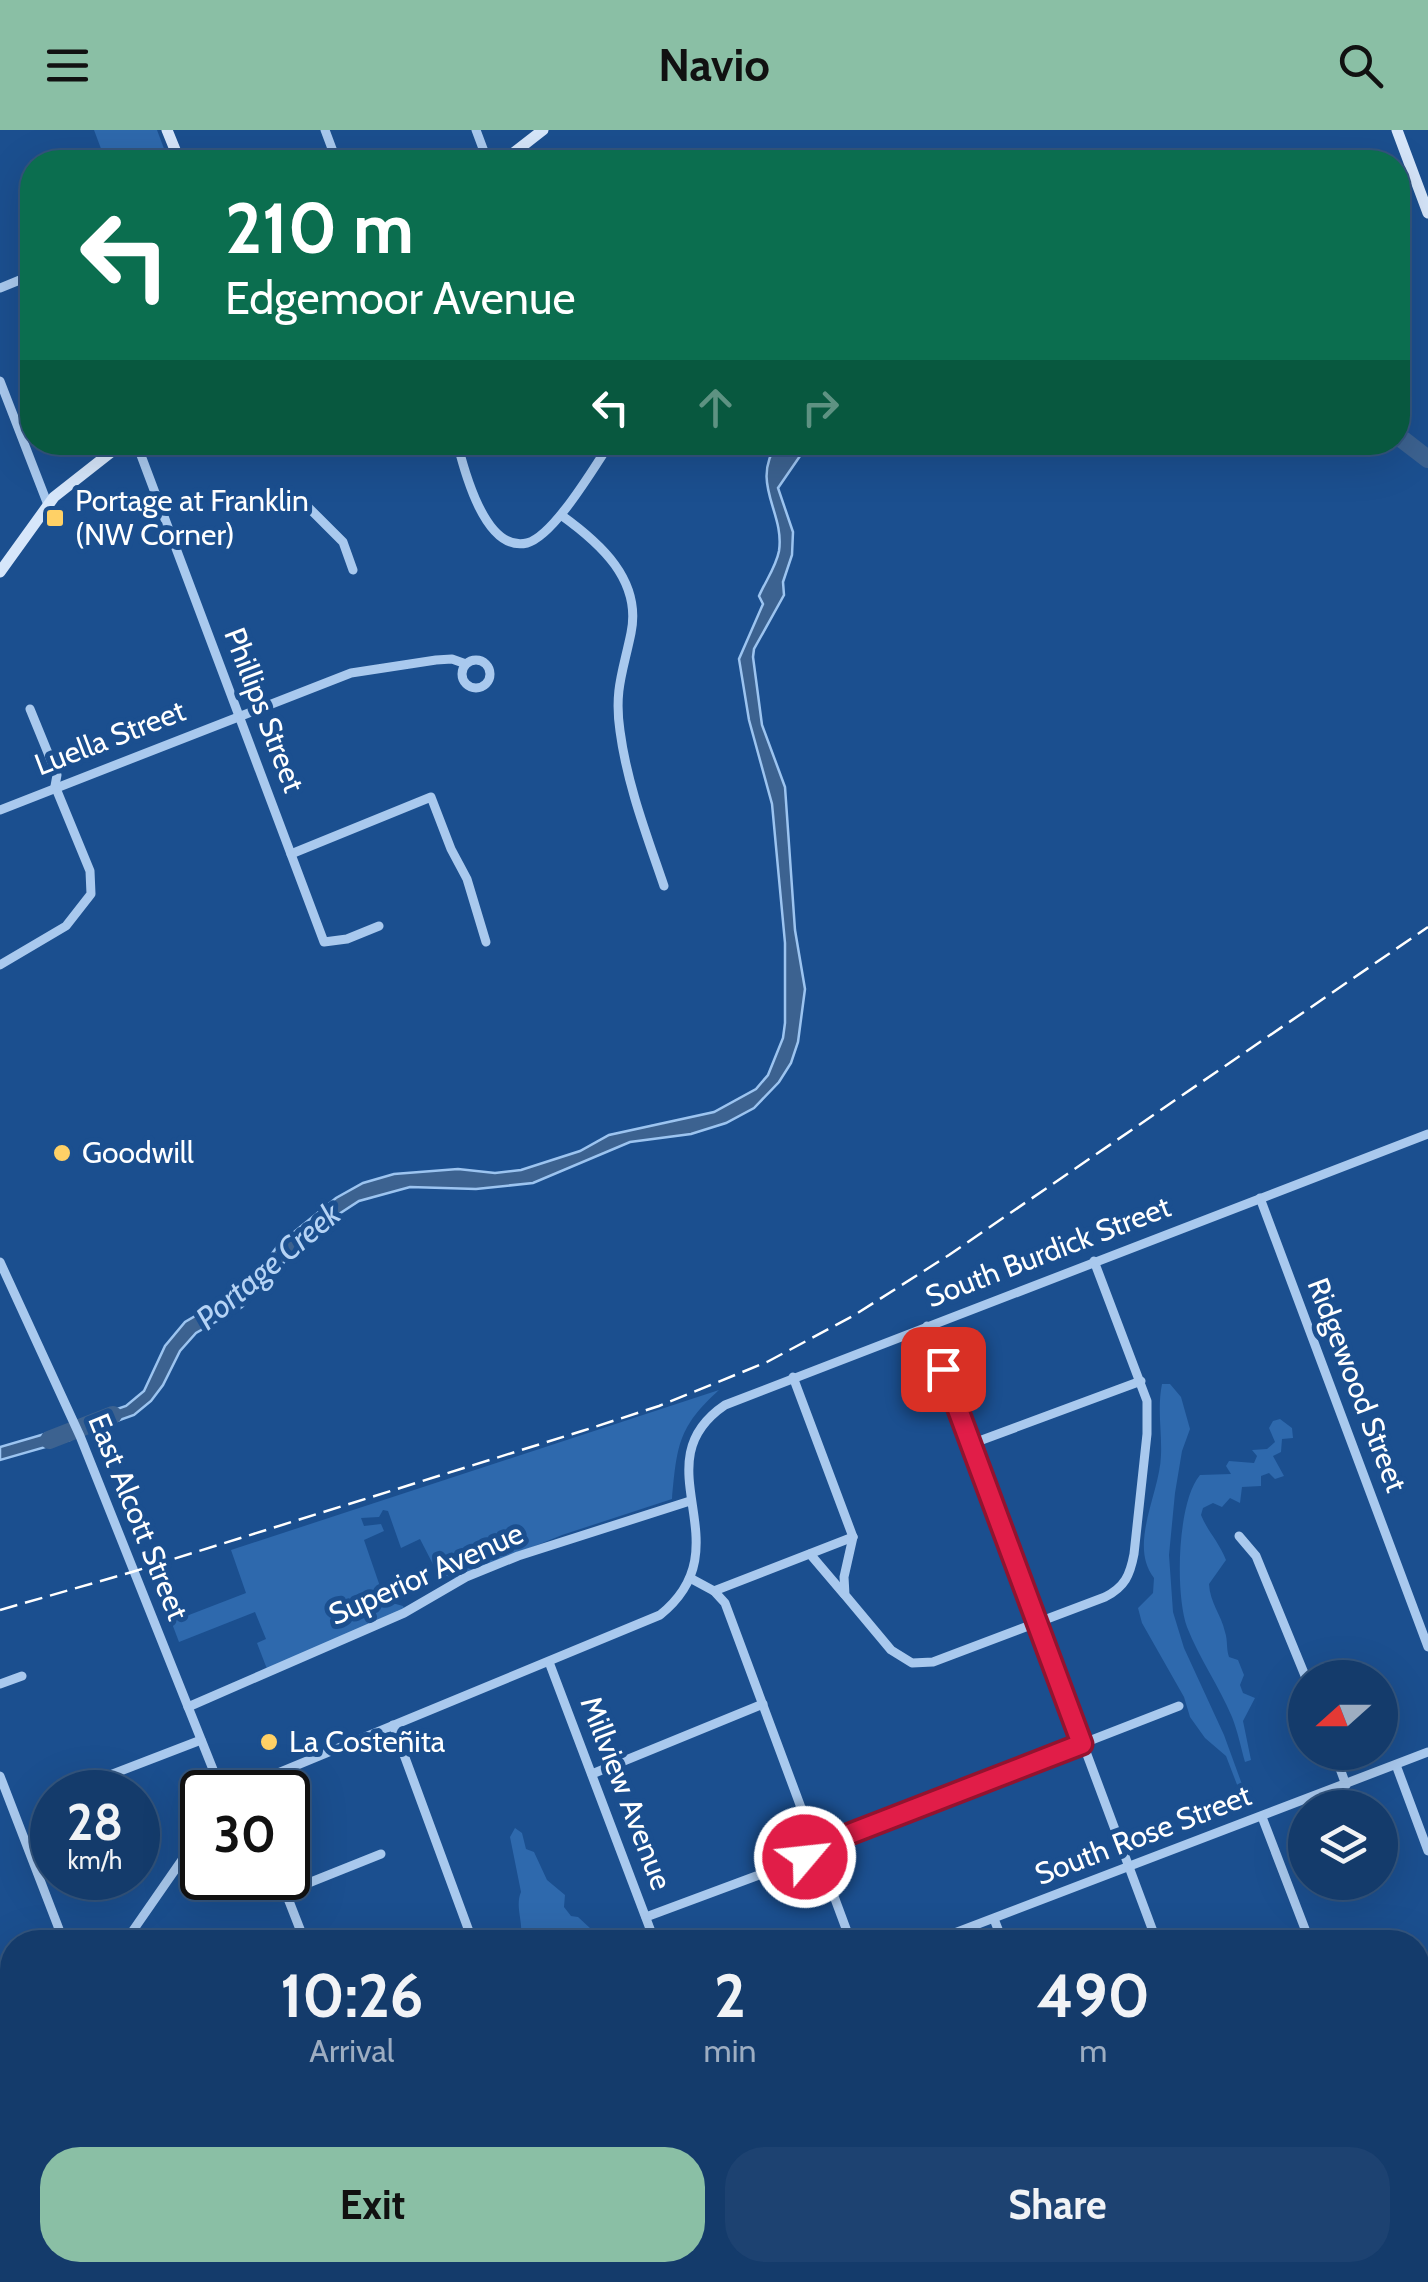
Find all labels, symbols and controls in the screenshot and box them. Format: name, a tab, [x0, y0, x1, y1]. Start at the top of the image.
icon: menu	[40, 38, 95, 93]
text: Navio	[658, 38, 770, 92]
icon: search	[1333, 38, 1388, 93]
text: 210 m	[225, 185, 414, 271]
icon: left	[60, 190, 190, 320]
text: Edgemoor Avenue	[225, 271, 576, 325]
icon: left	[583, 380, 638, 435]
icon: ahead	[688, 380, 743, 435]
icon: right	[793, 380, 848, 435]
place label: Portage at Franklin (NW Corner)	[75, 482, 309, 553]
marker: Portage at Franklin (NW Corner)	[44, 507, 66, 529]
street label: Phillips Street	[216, 622, 313, 797]
street label: Luella Street	[29, 692, 190, 783]
place label: Goodwill	[82, 1134, 194, 1171]
marker: Goodwill	[51, 1142, 73, 1164]
street label: South Burdick Street	[920, 1188, 1176, 1315]
water label: Portage Creek	[187, 1193, 349, 1337]
street label: Ridgewood Street	[1300, 1273, 1415, 1497]
pin	[901, 1327, 986, 1412]
icon: arrive	[916, 1342, 971, 1397]
street label: East Alcott Street	[80, 1408, 197, 1625]
street label: Superior Avenue	[323, 1514, 529, 1633]
north arrow	[1288, 1660, 1398, 1770]
map controls	[1288, 1660, 1398, 1900]
street label: Millview Avenue	[573, 1691, 680, 1895]
place label: La Costeñita	[289, 1723, 446, 1760]
marker: La Costeñita	[258, 1731, 280, 1753]
speed limit sign: 30	[180, 1770, 310, 1900]
street label: South Rose Street	[1030, 1776, 1256, 1893]
button: layers	[1288, 1790, 1398, 1900]
text: 28	[67, 1792, 123, 1853]
position arrow	[753, 1805, 857, 1909]
text: km/h	[68, 1845, 122, 1875]
text: 10:26	[280, 1959, 423, 2032]
text: 2	[714, 1959, 746, 2032]
text: 490	[1037, 1959, 1150, 2032]
text: Arrival	[309, 2031, 394, 2070]
text: min	[704, 2031, 756, 2070]
text: m	[1079, 2031, 1107, 2070]
button: Exit	[40, 2147, 705, 2262]
button: Share	[725, 2147, 1390, 2262]

